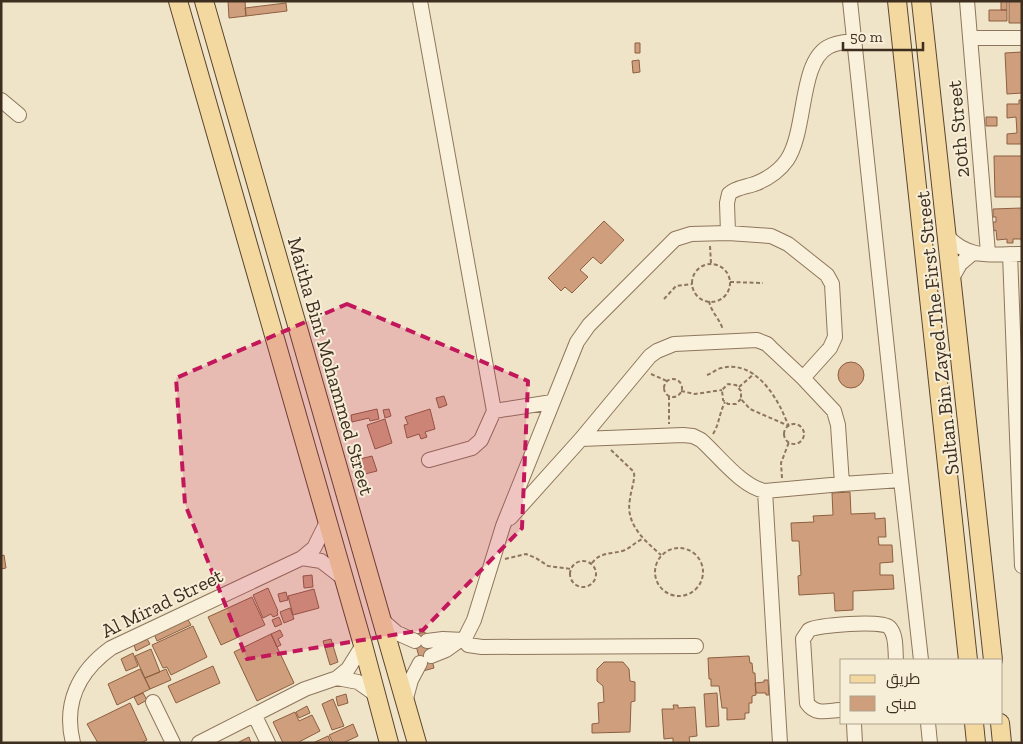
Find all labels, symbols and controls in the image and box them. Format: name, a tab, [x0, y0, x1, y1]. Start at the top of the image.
scale bar	[843, 20, 923, 52]
text: 50 m	[850, 28, 883, 46]
street label: 20th Street	[942, 79, 974, 179]
street label: Sultan Bin Zayed The First Street	[910, 189, 964, 476]
street label: Maitha Bint Mohammed Street	[283, 234, 380, 498]
street label: Al Mirad Street	[97, 563, 227, 643]
legend	[840, 659, 1003, 724]
text: طريق	[886, 670, 920, 689]
text: مبنى	[886, 695, 917, 714]

